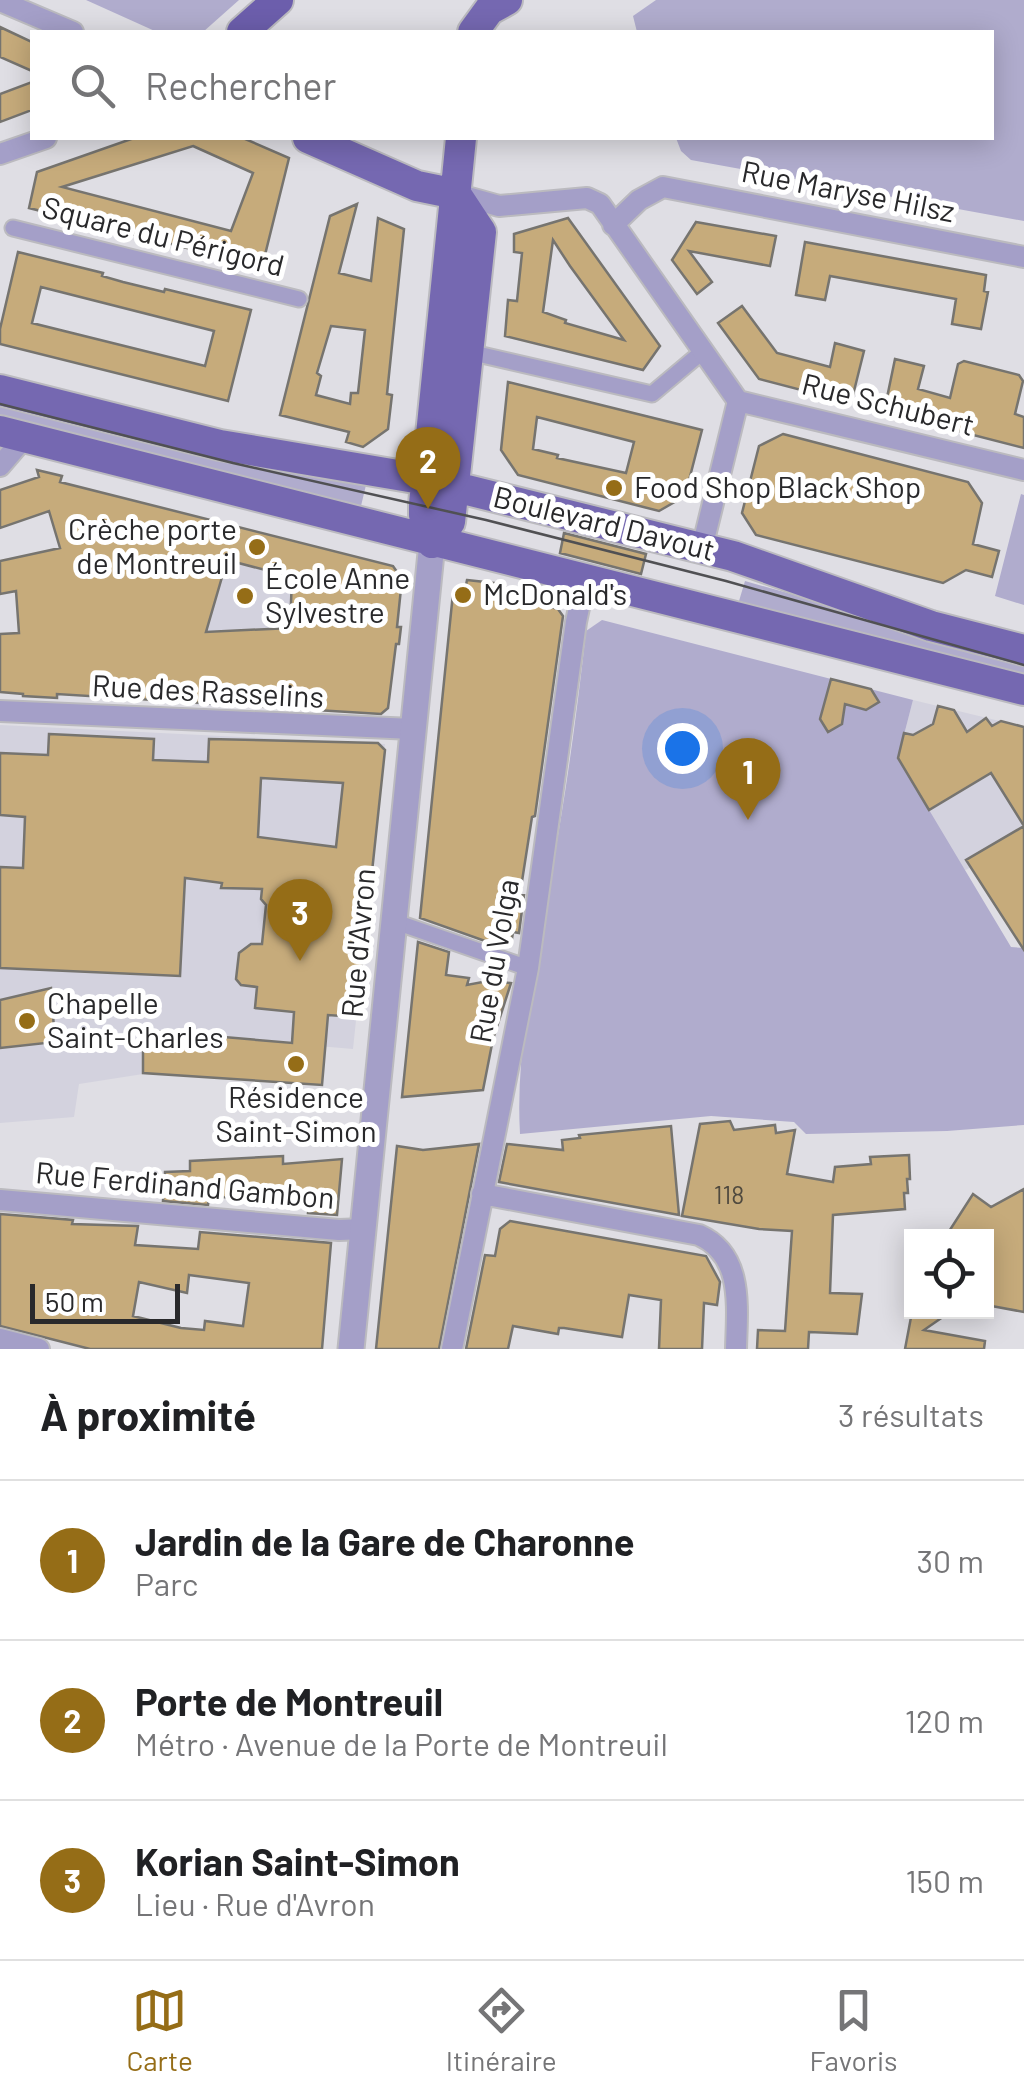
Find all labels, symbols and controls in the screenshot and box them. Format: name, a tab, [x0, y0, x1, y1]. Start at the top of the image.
search box	[30, 30, 994, 140]
icon: search	[65, 58, 120, 113]
text: Rechercher	[145, 62, 336, 108]
street label: Rue Maryse Hilsz	[739, 152, 958, 228]
street label: Square du Périgord	[39, 188, 288, 283]
street label: Rue Schubert	[799, 364, 978, 442]
pin: 2	[396, 426, 460, 509]
place label: Food Shop Black Shop	[634, 468, 921, 504]
street label: Boulevard Davout	[490, 477, 719, 567]
marker: Food Shop Black Shop	[603, 477, 625, 499]
place label: Crèche porte de Montreuil	[68, 510, 237, 580]
marker: Crèche porte de Montreuil	[246, 536, 268, 558]
place label: École Anne Sylvestre	[265, 559, 410, 629]
place label: McDonald's	[483, 575, 627, 611]
marker: McDonald's	[452, 584, 474, 606]
marker: École Anne Sylvestre	[234, 585, 256, 607]
street label: Rue des Rasselins	[91, 666, 325, 714]
your location	[657, 723, 708, 774]
pin: 1	[716, 738, 780, 820]
street label: Rue d'Avron	[333, 867, 381, 1019]
street label: Rue du Volga	[461, 876, 525, 1045]
pin: 3	[268, 878, 332, 961]
place label: Chapelle Saint-Charles	[47, 984, 224, 1054]
marker: Chapelle Saint-Charles	[16, 1010, 38, 1032]
marker: Résidence Saint-Simon	[285, 1053, 307, 1075]
place label: Résidence Saint-Simon	[215, 1078, 377, 1148]
street label: Rue Ferdinand Gambon	[34, 1153, 336, 1215]
house number: 118	[714, 1179, 744, 1209]
map controls	[904, 1229, 994, 1319]
button: locate	[904, 1229, 994, 1319]
scale bar	[30, 1279, 180, 1324]
text: 50 m	[45, 1284, 104, 1318]
text: À proximité	[40, 1389, 256, 1439]
text: 3 résultats	[838, 1395, 984, 1433]
text: Jardin de la Gare de Charonne	[135, 1518, 635, 1564]
text: 1	[67, 1541, 78, 1579]
text: 30 m	[917, 1541, 984, 1579]
text: Parc	[135, 1564, 198, 1602]
text: Porte de Montreuil	[135, 1678, 443, 1724]
text: 2	[64, 1701, 81, 1739]
text: 120 m	[905, 1701, 984, 1739]
text: Métro · Avenue de la Porte de Montreuil	[135, 1724, 668, 1762]
text: Korian Saint-Simon	[135, 1838, 460, 1884]
text: 3	[64, 1861, 81, 1899]
text: 150 m	[905, 1861, 984, 1899]
text: Lieu · Rue d'Avron	[135, 1884, 375, 1922]
tab: Carte	[126, 1983, 193, 2077]
tab: Itinéraire	[446, 1983, 557, 2077]
tab: Favoris	[810, 1983, 898, 2077]

